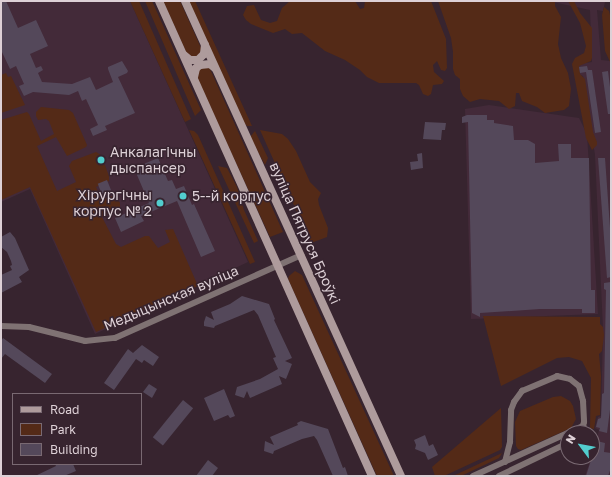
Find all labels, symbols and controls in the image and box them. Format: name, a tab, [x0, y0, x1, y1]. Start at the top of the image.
place label: Анкалагічны дыспансер	[110, 144, 197, 176]
marker: Анкалагічны дыспансер	[95, 154, 107, 166]
street label: вуліца Пятруся Броўкі	[266, 160, 344, 306]
place label: Хірургічны корпус № 2	[73, 187, 152, 220]
place label: 5--й корпус	[192, 188, 271, 204]
marker: 5--й корпус	[177, 190, 189, 202]
marker: Хірургічны корпус № 2	[155, 198, 165, 208]
street label: Медыцынская вуліца	[101, 262, 241, 334]
legend	[12, 393, 142, 465]
text: Road	[50, 402, 79, 417]
text: Park	[50, 422, 76, 437]
north arrow	[560, 425, 600, 465]
text: N	[563, 432, 578, 446]
text: Building	[50, 442, 98, 457]

